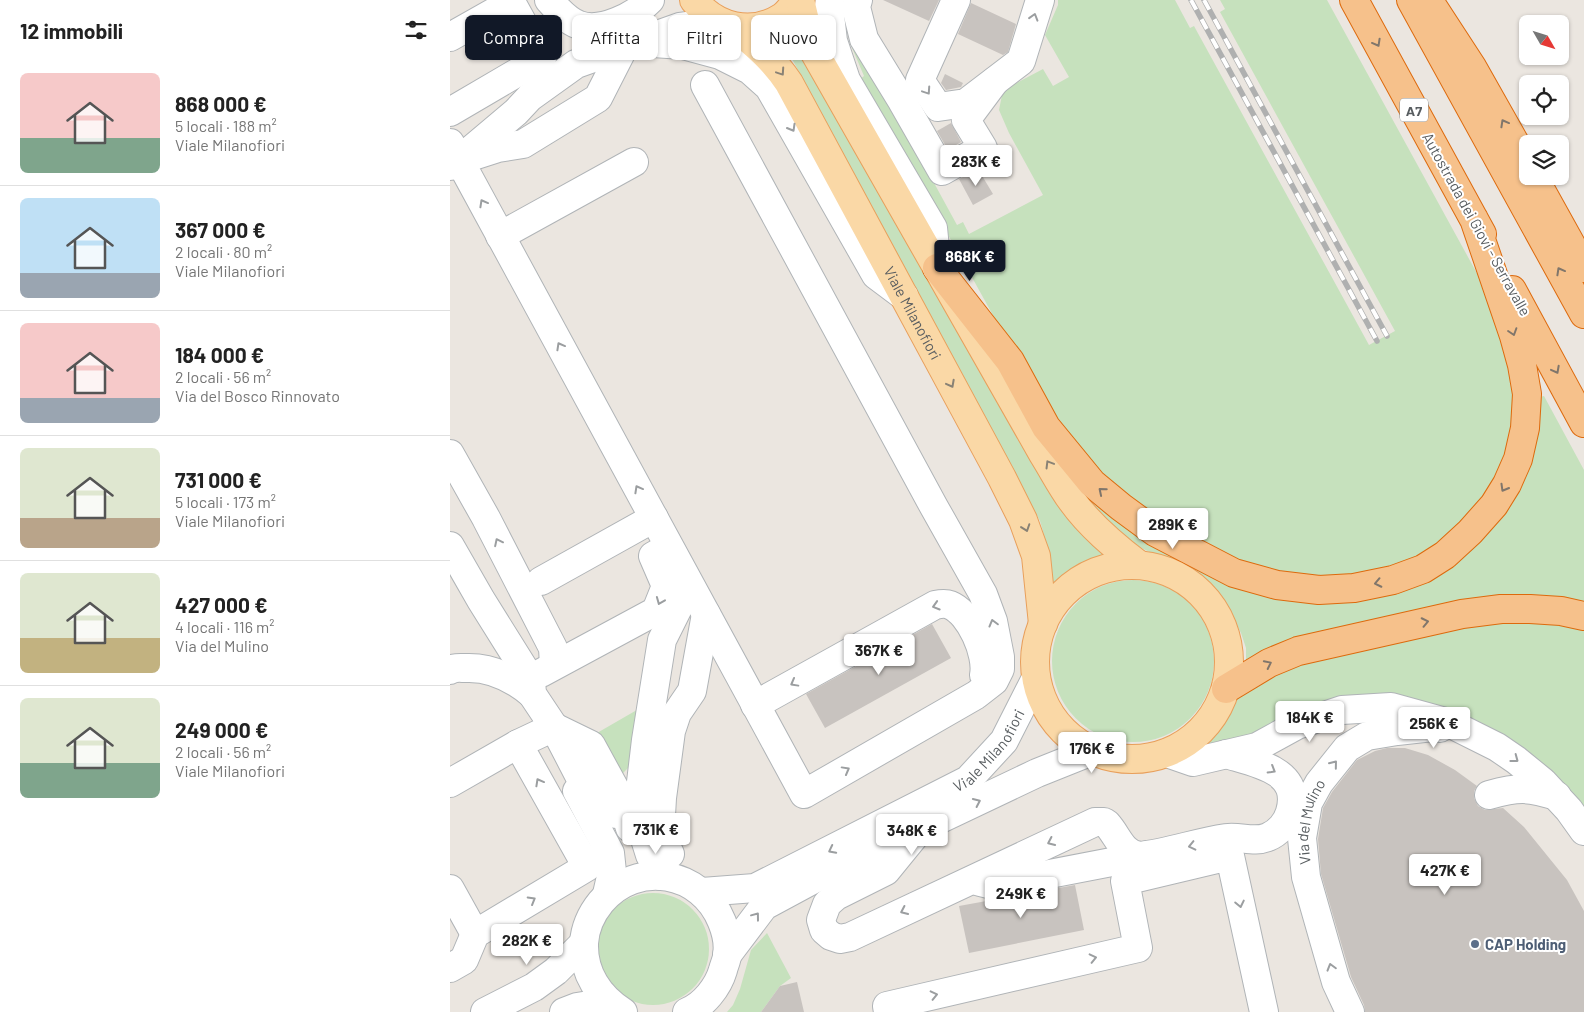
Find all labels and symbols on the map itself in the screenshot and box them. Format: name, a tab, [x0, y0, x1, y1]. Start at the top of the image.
one-way arrow	[1029, 13, 1039, 21]
north arrow	[1519, 15, 1569, 65]
one-way arrow	[1371, 37, 1381, 46]
one-way arrow	[775, 66, 784, 76]
one-way arrow	[921, 86, 931, 95]
road number: A7	[1400, 98, 1428, 122]
one-way arrow	[1500, 119, 1510, 128]
one-way arrow	[786, 122, 796, 131]
street label: Autostrada dei Giovi - Serravalle	[1419, 129, 1535, 319]
pin: 283K €	[935, 144, 1017, 187]
one-way arrow	[479, 199, 489, 208]
pin: 868K €	[929, 240, 1011, 282]
street label: Viale Milanofiori	[881, 263, 945, 363]
one-way arrow	[1557, 267, 1567, 276]
one-way arrow	[1507, 327, 1517, 335]
one-way arrow	[556, 342, 566, 351]
one-way arrow	[1549, 365, 1559, 374]
one-way arrow	[945, 379, 955, 388]
one-way arrow	[1046, 460, 1056, 469]
one-way arrow	[1500, 483, 1510, 492]
one-way arrow	[634, 485, 644, 494]
one-way arrow	[1099, 489, 1108, 497]
pin: 289K €	[1132, 508, 1214, 550]
one-way arrow	[1020, 523, 1030, 532]
one-way arrow	[494, 538, 505, 547]
one-way arrow	[1374, 577, 1382, 588]
one-way arrow	[656, 596, 666, 605]
one-way arrow	[933, 601, 941, 611]
one-way arrow	[1420, 617, 1429, 628]
one-way arrow	[988, 619, 999, 628]
pin: 367K €	[838, 634, 920, 676]
one-way arrow	[1263, 660, 1272, 670]
one-way arrow	[790, 677, 799, 687]
pin: 184K €	[1269, 700, 1351, 743]
street label: Viale Milanofiori	[950, 706, 1028, 795]
pin: 256K €	[1393, 706, 1475, 749]
pin: 176K €	[1051, 732, 1133, 774]
one-way arrow	[1509, 753, 1519, 762]
one-way arrow	[1329, 761, 1337, 770]
one-way arrow	[1267, 763, 1276, 773]
one-way arrow	[841, 766, 850, 776]
street label: Via del Mulino	[1293, 776, 1328, 865]
one-way arrow	[536, 778, 546, 787]
one-way arrow	[972, 797, 981, 808]
pin: 731K €	[615, 812, 697, 855]
pin: 348K €	[871, 814, 953, 856]
one-way arrow	[1047, 836, 1056, 847]
one-way arrow	[1188, 840, 1197, 851]
one-way arrow	[828, 844, 837, 854]
pin: 427K €	[1404, 854, 1486, 896]
pin: 249K €	[980, 876, 1062, 919]
one-way arrow	[526, 896, 535, 906]
one-way arrow	[1234, 899, 1245, 908]
one-way arrow	[900, 905, 909, 916]
one-way arrow	[751, 913, 759, 922]
pin: 282K €	[486, 924, 568, 966]
place label: CAP Holding	[1485, 935, 1566, 953]
marker: CAP Holding	[1469, 938, 1481, 950]
one-way arrow	[1088, 954, 1096, 964]
one-way arrow	[1327, 963, 1337, 972]
one-way arrow	[930, 990, 939, 1001]

